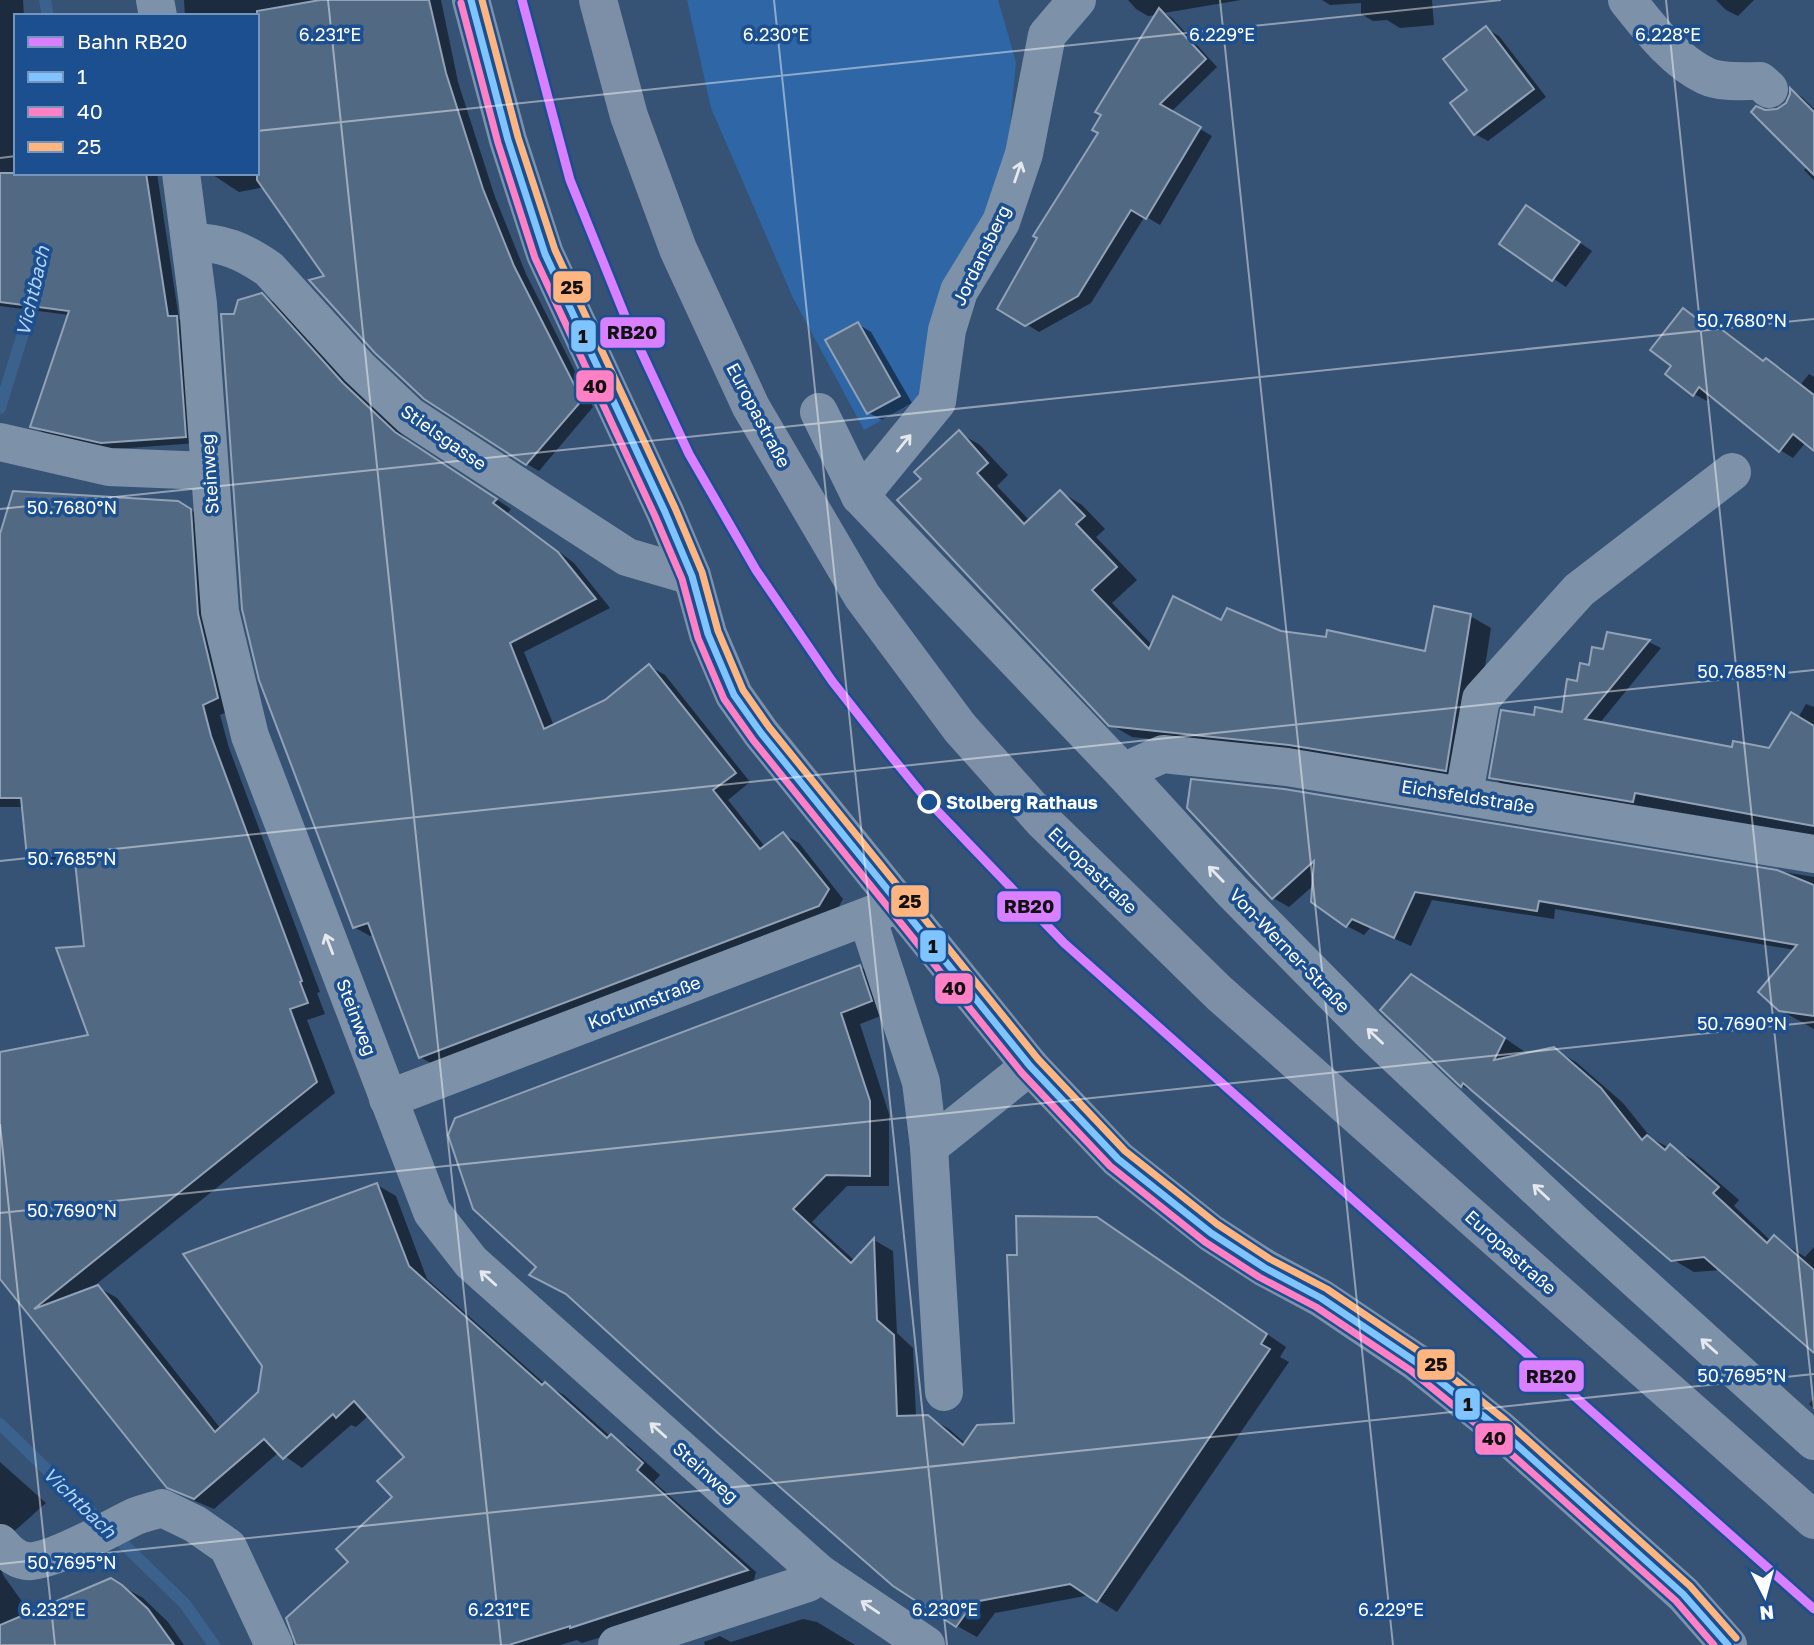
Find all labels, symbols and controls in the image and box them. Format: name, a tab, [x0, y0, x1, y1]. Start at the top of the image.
legend	[14, 14, 259, 175]
text: 6.231°E	[299, 23, 361, 45]
text: 6.230°E	[743, 23, 809, 45]
text: 6.229°E	[1189, 23, 1255, 45]
text: 6.228°E	[1635, 23, 1701, 45]
text: Bahn RB20	[77, 28, 188, 54]
text: 1	[77, 63, 87, 89]
text: 40	[77, 98, 103, 124]
text: 25	[77, 133, 101, 159]
one-way arrow	[1013, 161, 1025, 183]
street label: Jordansberg	[947, 201, 1015, 309]
water label: Vichtbach	[10, 242, 54, 338]
line badge: 25	[552, 270, 592, 304]
text: 25	[560, 275, 584, 298]
text: 50.7680°N	[1697, 309, 1787, 331]
line badge: RB20	[599, 316, 666, 349]
line badge: 1	[570, 319, 597, 353]
text: RB20	[607, 320, 657, 343]
text: 1	[578, 324, 588, 347]
street label: Europastraße	[722, 359, 796, 471]
line badge: 40	[575, 369, 615, 403]
text: 40	[583, 374, 607, 397]
street label: Stielsgasse	[397, 399, 491, 475]
street label: Steinweg	[195, 433, 223, 515]
one-way arrow	[896, 435, 911, 453]
text: 50.7680°N	[27, 496, 117, 518]
text: 50.7685°N	[1697, 660, 1787, 682]
street label: Eichsfeldstraße	[1400, 775, 1536, 817]
marker: Stolberg Rathaus	[918, 791, 940, 813]
place label: Stolberg Rathaus	[946, 791, 1098, 813]
street label: Europastraße	[1044, 822, 1142, 918]
text: 50.7685°N	[27, 847, 117, 869]
one-way arrow	[1207, 866, 1224, 883]
street label: Von-Werner-Straße	[1225, 883, 1355, 1017]
line badge: 25	[890, 884, 930, 918]
text: 25	[898, 889, 922, 912]
line badge: RB20	[996, 890, 1062, 923]
text: RB20	[1004, 894, 1054, 917]
line badge: 1	[919, 929, 947, 963]
one-way arrow	[322, 933, 335, 955]
text: 1	[928, 934, 938, 957]
street label: Kortumstraße	[585, 970, 703, 1034]
line badge: 40	[934, 972, 974, 1005]
street label: Steinweg	[332, 976, 382, 1058]
text: 40	[942, 976, 966, 999]
text: 50.7690°N	[1697, 1012, 1787, 1034]
one-way arrow	[1367, 1028, 1384, 1045]
one-way arrow	[1533, 1184, 1550, 1201]
text: 50.7690°N	[27, 1199, 117, 1221]
street label: Europastraße	[1461, 1205, 1561, 1299]
one-way arrow	[480, 1270, 498, 1286]
one-way arrow	[1700, 1338, 1718, 1354]
line badge: 25	[1416, 1348, 1456, 1381]
text: 25	[1424, 1352, 1448, 1375]
line badge: RB20	[1518, 1359, 1585, 1393]
text: RB20	[1526, 1364, 1576, 1387]
text: 50.7695°N	[1697, 1364, 1787, 1386]
line badge: 1	[1454, 1387, 1481, 1421]
text: 1	[1463, 1392, 1473, 1415]
one-way arrow	[650, 1421, 667, 1438]
line badge: 40	[1474, 1422, 1514, 1456]
text: 40	[1482, 1426, 1506, 1449]
street label: Steinweg	[669, 1437, 743, 1507]
water label: Vichtbach	[39, 1462, 122, 1543]
text: 50.7695°N	[27, 1551, 117, 1573]
north arrow	[1730, 1561, 1800, 1631]
text: 6.232°E	[20, 1598, 86, 1620]
text: 6.231°E	[468, 1598, 530, 1620]
text: 6.230°E	[912, 1598, 978, 1620]
text: 6.229°E	[1358, 1598, 1424, 1620]
one-way arrow	[860, 1600, 880, 1614]
text: N	[1758, 1601, 1775, 1626]

